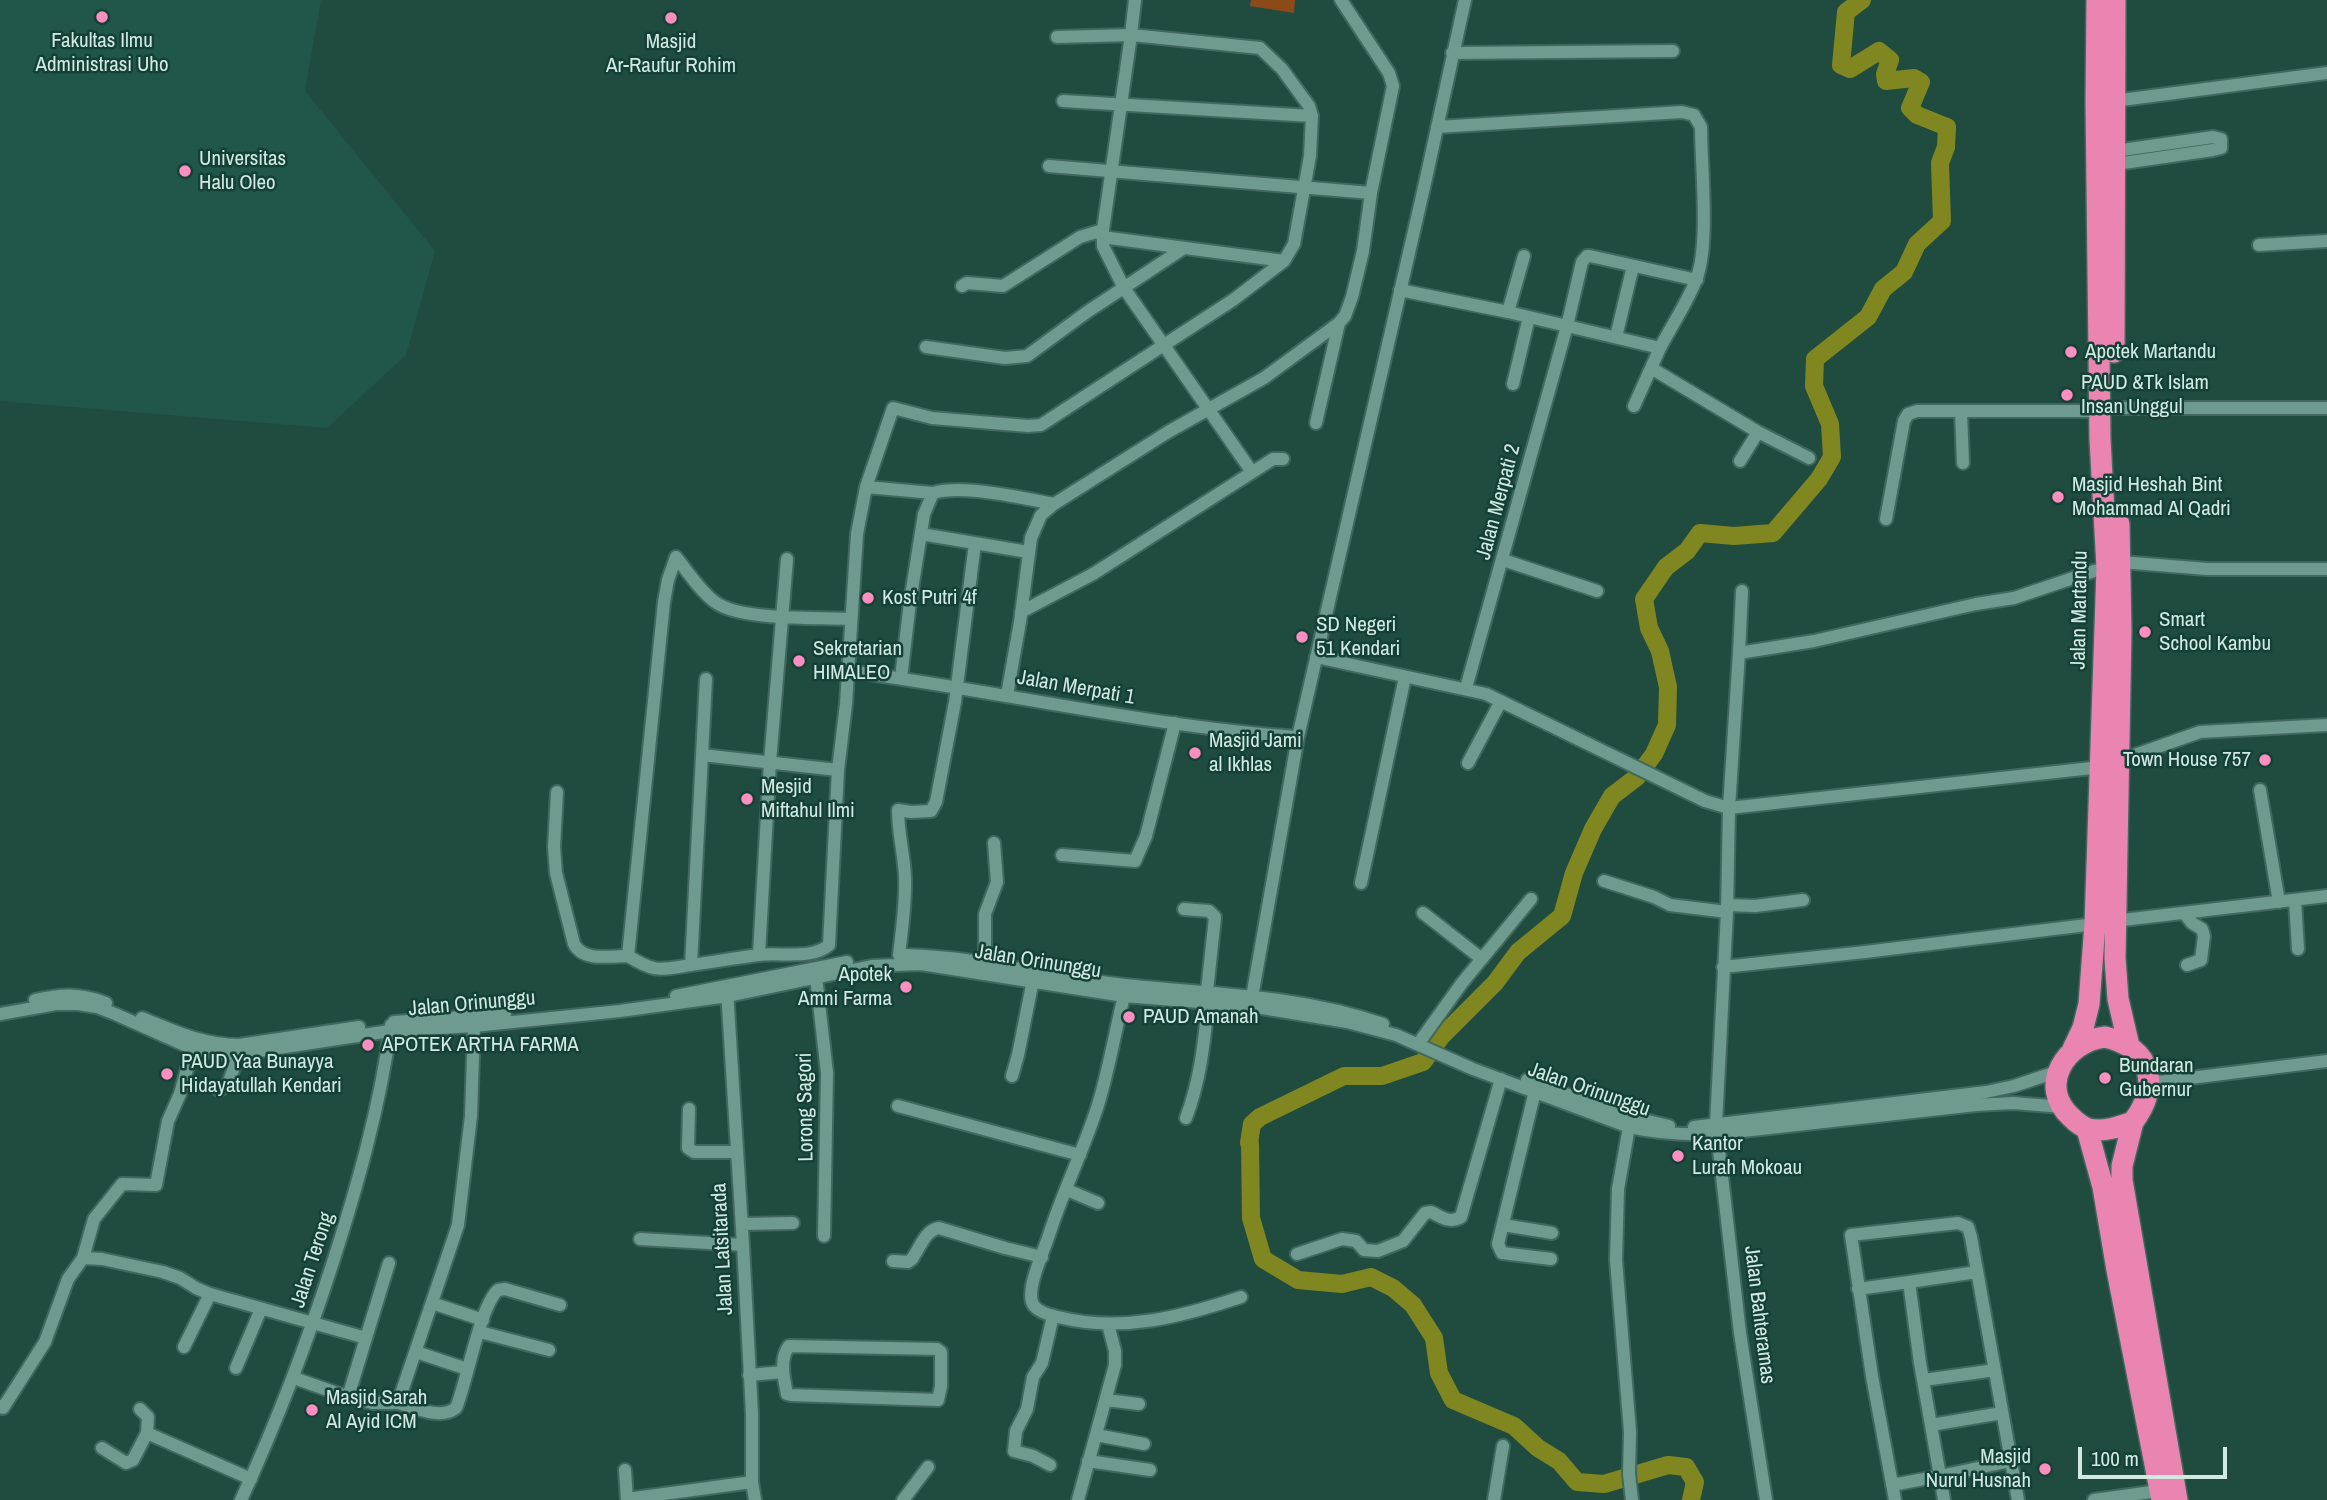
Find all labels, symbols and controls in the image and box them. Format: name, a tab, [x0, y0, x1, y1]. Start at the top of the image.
marker: Fakultas Ilmu Administrasi Uho	[94, 9, 110, 25]
marker: Masjid Ar-Raufur Rohim	[663, 10, 679, 26]
place label: Fakultas Ilmu Administrasi Uho	[35, 28, 169, 78]
place label: Masjid Ar-Raufur Rohim	[606, 29, 736, 79]
place label: Universitas Halu Oleo	[199, 146, 286, 196]
marker: Universitas Halu Oleo	[177, 163, 193, 179]
place label: Apotek Martandu	[2085, 339, 2216, 365]
marker: Apotek Martandu	[2063, 344, 2079, 360]
place label: PAUD &Tk Islam Insan Unggul	[2081, 370, 2209, 420]
marker: PAUD &Tk Islam Insan Unggul	[2059, 387, 2075, 403]
street label: Jalan Merpati 2	[1471, 441, 1527, 563]
place label: Masjid Heshah Bint Mohammad Al Qadri	[2072, 472, 2231, 522]
marker: Masjid Heshah Bint Mohammad Al Qadri	[2050, 489, 2066, 505]
street label: Jalan Martandu	[2066, 550, 2094, 670]
place label: Kost Putri 4f	[882, 585, 977, 611]
marker: Kost Putri 4f	[860, 590, 876, 606]
place label: Smart School Kambu	[2159, 607, 2271, 657]
place label: SD Negeri 51 Kendari	[1316, 612, 1400, 662]
marker: Smart School Kambu	[2137, 624, 2153, 640]
marker: SD Negeri 51 Kendari	[1294, 629, 1310, 645]
place label: Sekretarian HIMALEO	[813, 636, 902, 686]
marker: Sekretarian HIMALEO	[791, 653, 807, 669]
street label: Jalan Merpati 1	[1015, 665, 1137, 711]
place label: Masjid Jami al Ikhlas	[1209, 728, 1302, 778]
marker: Masjid Jami al Ikhlas	[1187, 745, 1203, 761]
place label: Town House 757	[2123, 747, 2251, 773]
marker: Town House 757	[2257, 752, 2273, 768]
place label: Mesjid Miftahul Ilmi	[761, 774, 855, 824]
marker: Mesjid Miftahul Ilmi	[739, 791, 755, 807]
street label: Jalan Orinunggu	[973, 940, 1103, 984]
place label: Apotek Amni Farma	[798, 962, 892, 1012]
marker: Apotek Amni Farma	[898, 979, 914, 995]
street label: Jalan Orinunggu	[407, 986, 537, 1022]
place label: PAUD Amanah	[1143, 1004, 1258, 1030]
marker: PAUD Amanah	[1121, 1009, 1137, 1025]
place label: APOTEK ARTHA FARMA	[382, 1032, 579, 1058]
marker: APOTEK ARTHA FARMA	[360, 1037, 376, 1053]
place label: PAUD Yaa Bunayya Hidayatullah Kendari	[181, 1049, 342, 1099]
street label: Lorong Sagori	[792, 1052, 820, 1162]
place label: Bundaran Gubernur	[2119, 1053, 2194, 1103]
street label: Jalan Orinunggu	[1525, 1057, 1653, 1123]
marker: PAUD Yaa Bunayya Hidayatullah Kendari	[159, 1066, 175, 1082]
marker: Bundaran Gubernur	[2097, 1070, 2113, 1086]
place label: Kantor Lurah Mokoau	[1692, 1131, 1802, 1181]
marker: Kantor Lurah Mokoau	[1670, 1148, 1686, 1164]
street label: Jalan Latsitarada	[707, 1182, 739, 1316]
street label: Jalan Terong	[286, 1209, 340, 1311]
street label: Jalan Bahteramas	[1738, 1245, 1780, 1385]
place label: Masjid Sarah Al Ayid ICM	[326, 1385, 427, 1435]
marker: Masjid Sarah Al Ayid ICM	[304, 1402, 320, 1418]
scale bar	[2082, 1434, 2231, 1478]
place label: Masjid Nurul Husnah	[1926, 1444, 2031, 1494]
text: 100 m	[2091, 1444, 2139, 1473]
marker: Masjid Nurul Husnah	[2037, 1461, 2053, 1477]

